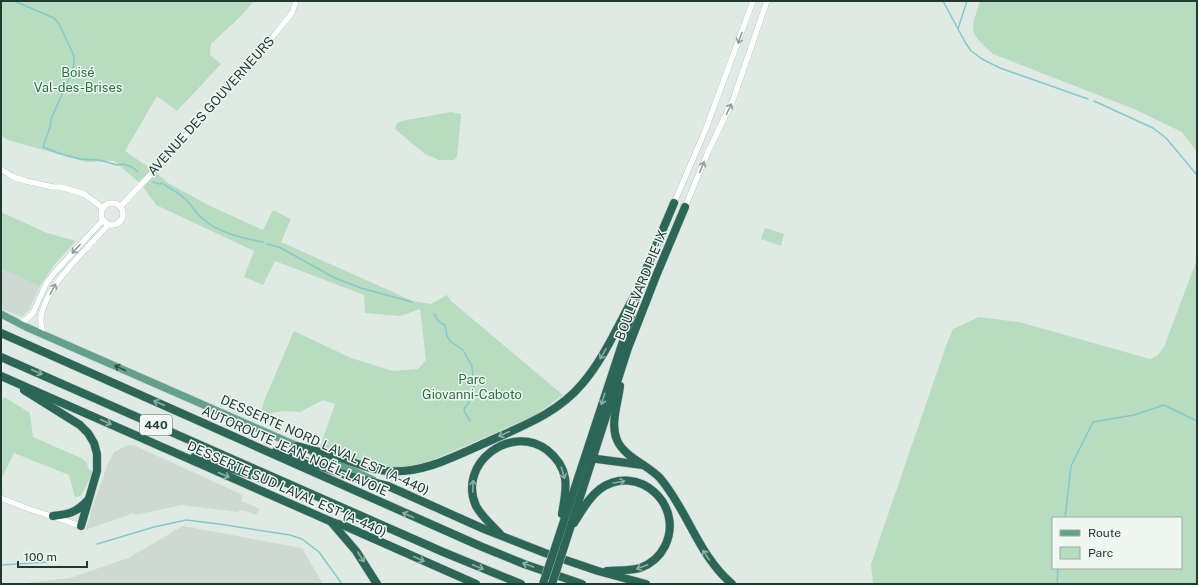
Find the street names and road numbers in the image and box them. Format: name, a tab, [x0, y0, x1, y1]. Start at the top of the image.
street label: AVENUE DES GOUVERNEURS	[145, 34, 277, 178]
street label: BOULEVARD PIE-IX	[612, 228, 670, 342]
street label: DESSERTE NORD LAVAL EST (A-440)	[218, 392, 432, 498]
street label: AUTOROUTE JEAN-NOËL-LAVOIE	[199, 403, 391, 499]
road number: 440	[140, 415, 172, 435]
street label: DESSERTE SUD LAVAL EST (A-440)	[185, 438, 389, 540]

